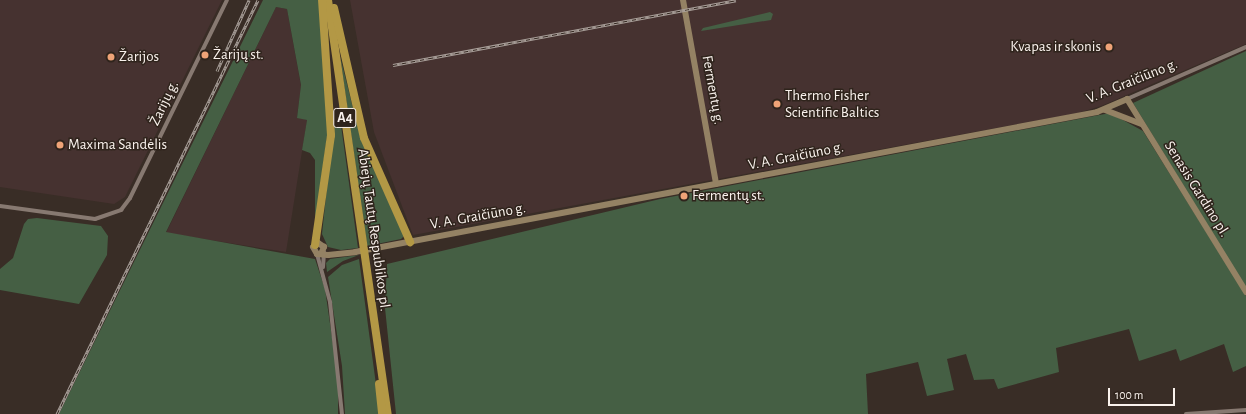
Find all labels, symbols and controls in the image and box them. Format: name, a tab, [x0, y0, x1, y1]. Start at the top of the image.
place label: Kvapas ir skonis	[1010, 38, 1101, 56]
marker: Kvapas ir skonis	[1104, 42, 1114, 52]
place label: Žarijų st.	[213, 46, 264, 64]
place label: Žarijos	[119, 48, 159, 66]
marker: Žarijų st.	[200, 50, 210, 60]
marker: Žarijos	[106, 52, 116, 62]
street label: Fermentų g.	[698, 54, 728, 126]
street label: V. A. Graičiūno g.	[1084, 55, 1180, 107]
street label: Žarijų g.	[145, 77, 183, 129]
place label: Thermo Fisher Scientific Baltics	[785, 86, 879, 121]
marker: Thermo Fisher Scientific Baltics	[772, 99, 782, 109]
road number: A4	[333, 106, 357, 130]
place label: Maxima Sandėlis	[68, 136, 167, 154]
street label: V. A. Graičiūno g.	[747, 138, 845, 174]
street label: Senasis Gardino pl.	[1160, 138, 1234, 240]
marker: Maxima Sandėlis	[55, 140, 65, 150]
street label: Abiejų Tautų Respublikos pl.	[354, 147, 394, 313]
place label: Fermentų st.	[692, 187, 765, 205]
marker: Fermentų st.	[679, 191, 689, 201]
street label: V. A. Graičiūno g.	[429, 199, 527, 233]
scale bar	[1110, 380, 1177, 406]
text: 100 m	[1115, 389, 1143, 401]

